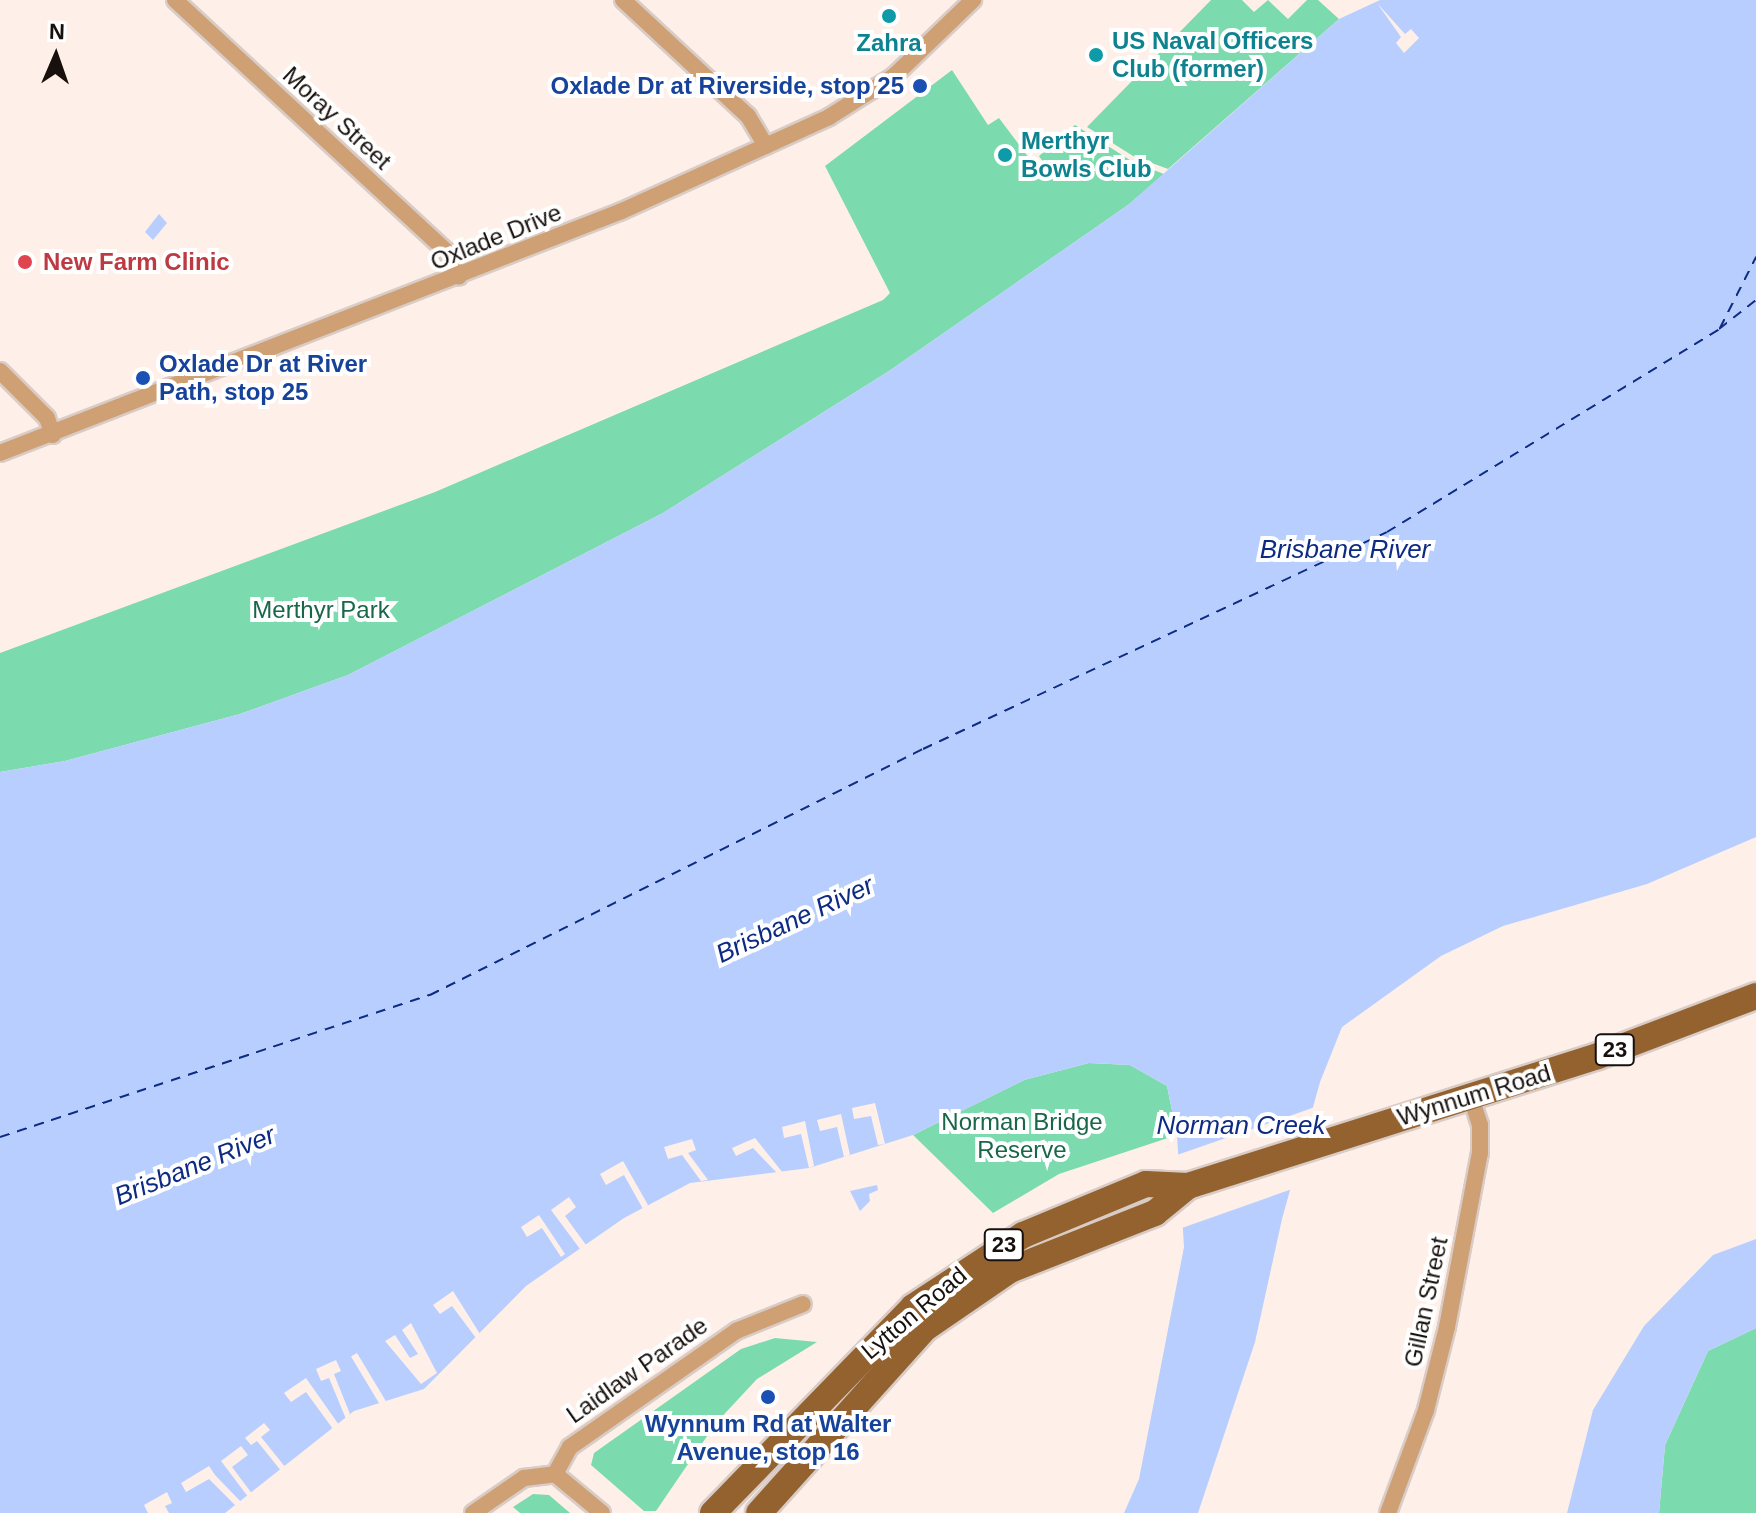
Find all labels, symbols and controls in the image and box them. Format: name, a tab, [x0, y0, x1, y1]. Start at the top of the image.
marker: Zahra	[880, 7, 898, 25]
north arrow	[16, 16, 96, 96]
text: N	[48, 19, 65, 44]
place label: US Naval Officers Club (former)	[1112, 27, 1313, 83]
place label: Zahra	[856, 29, 922, 57]
marker: US Naval Officers Club (former)	[1087, 46, 1105, 64]
street label: Moray Street	[277, 61, 397, 175]
place label: Oxlade Dr at Riverside, stop 25	[551, 72, 904, 100]
marker: Oxlade Dr at Riverside, stop 25	[911, 77, 929, 95]
place label: Merthyr Bowls Club	[1021, 127, 1152, 183]
marker: Merthyr Bowls Club	[996, 146, 1014, 164]
street label: Oxlade Drive	[426, 198, 566, 276]
place label: New Farm Clinic	[43, 248, 230, 276]
marker: New Farm Clinic	[14, 251, 36, 273]
place label: Oxlade Dr at River Path, stop 25	[159, 350, 367, 406]
marker: Oxlade Dr at River Path, stop 25	[134, 369, 152, 387]
water label: Brisbane River	[1260, 534, 1430, 566]
park label: Merthyr Park	[252, 596, 390, 624]
water label: Brisbane River	[711, 870, 879, 970]
road number: 23	[1593, 1032, 1637, 1068]
street label: Wynnum Road	[1394, 1058, 1554, 1132]
park label: Norman Bridge Reserve	[941, 1108, 1103, 1164]
water label: Norman Creek	[1156, 1110, 1326, 1142]
water label: Brisbane River	[110, 1120, 280, 1212]
road number: 23	[982, 1227, 1026, 1263]
street label: Gillan Street	[1398, 1234, 1454, 1370]
street label: Lytton Road	[856, 1261, 972, 1365]
street label: Laidlaw Parade	[561, 1311, 713, 1429]
marker: Wynnum Rd at Walter Avenue, stop 16	[759, 1388, 777, 1406]
place label: Wynnum Rd at Walter Avenue, stop 16	[645, 1410, 891, 1466]

